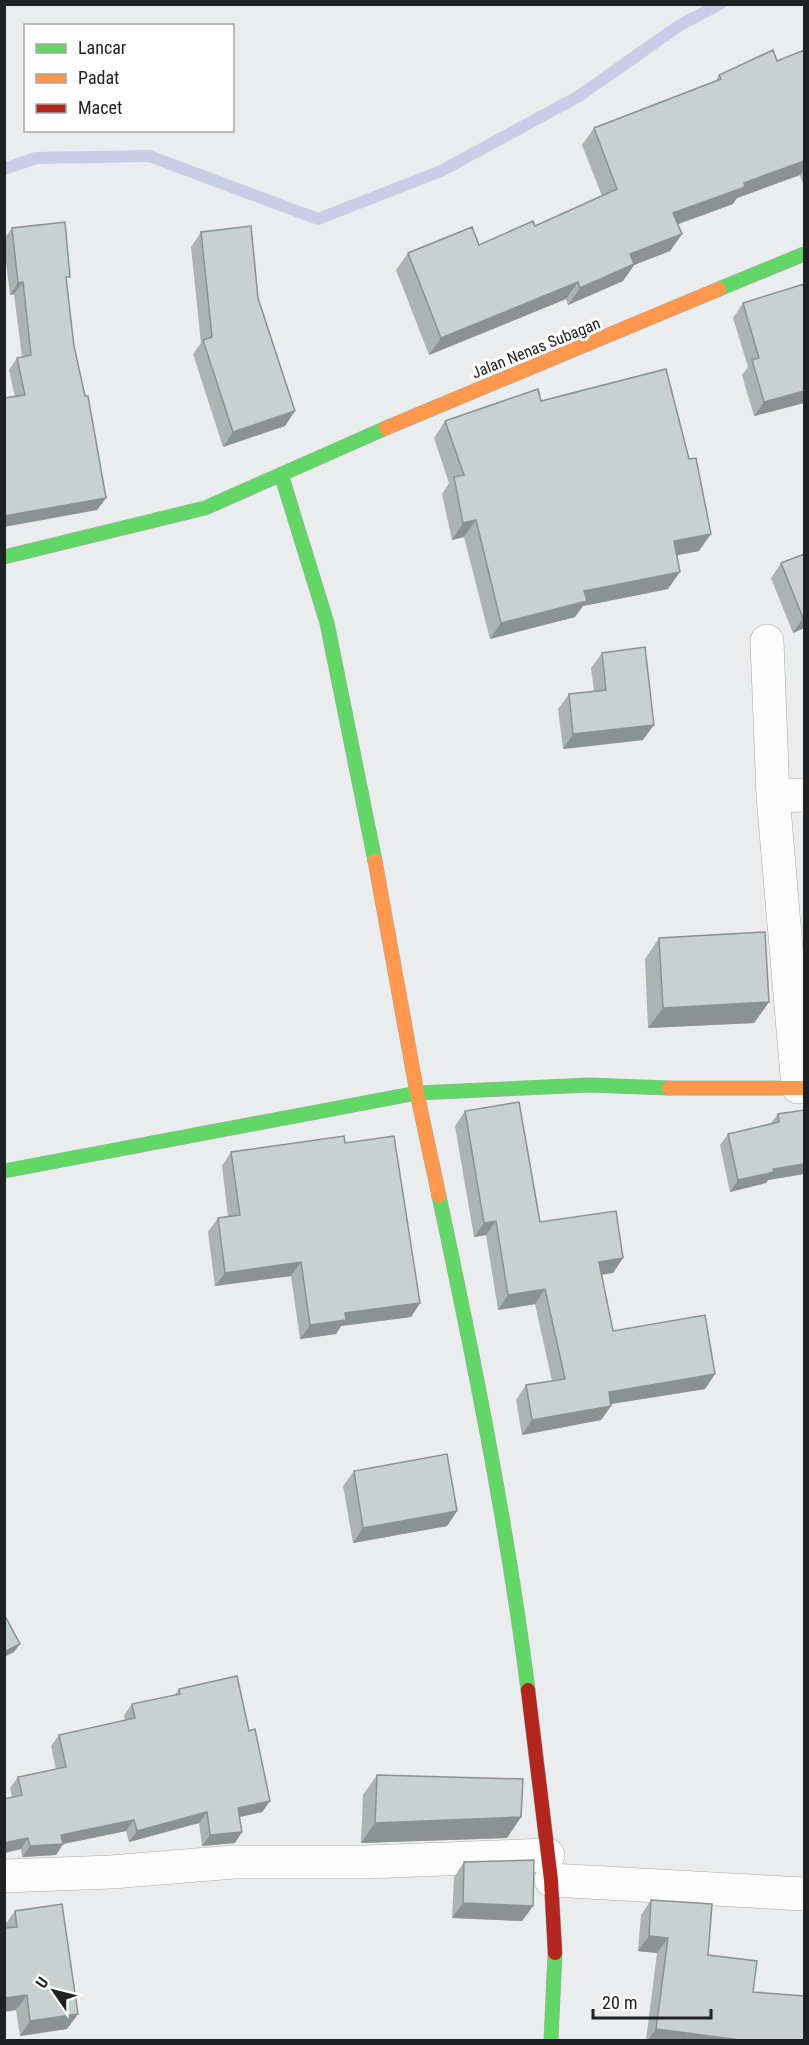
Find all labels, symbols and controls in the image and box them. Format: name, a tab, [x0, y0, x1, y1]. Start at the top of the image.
legend	[24, 24, 234, 132]
text: Lancar	[78, 37, 127, 58]
text: Padat	[78, 67, 119, 88]
text: Macet	[78, 97, 122, 118]
street label: Jalan Nenas Subagan	[469, 314, 603, 382]
north arrow	[24, 1961, 84, 2021]
text: U	[32, 1973, 53, 1992]
scale bar	[593, 1982, 712, 2020]
text: 20 m	[602, 1992, 637, 2013]

